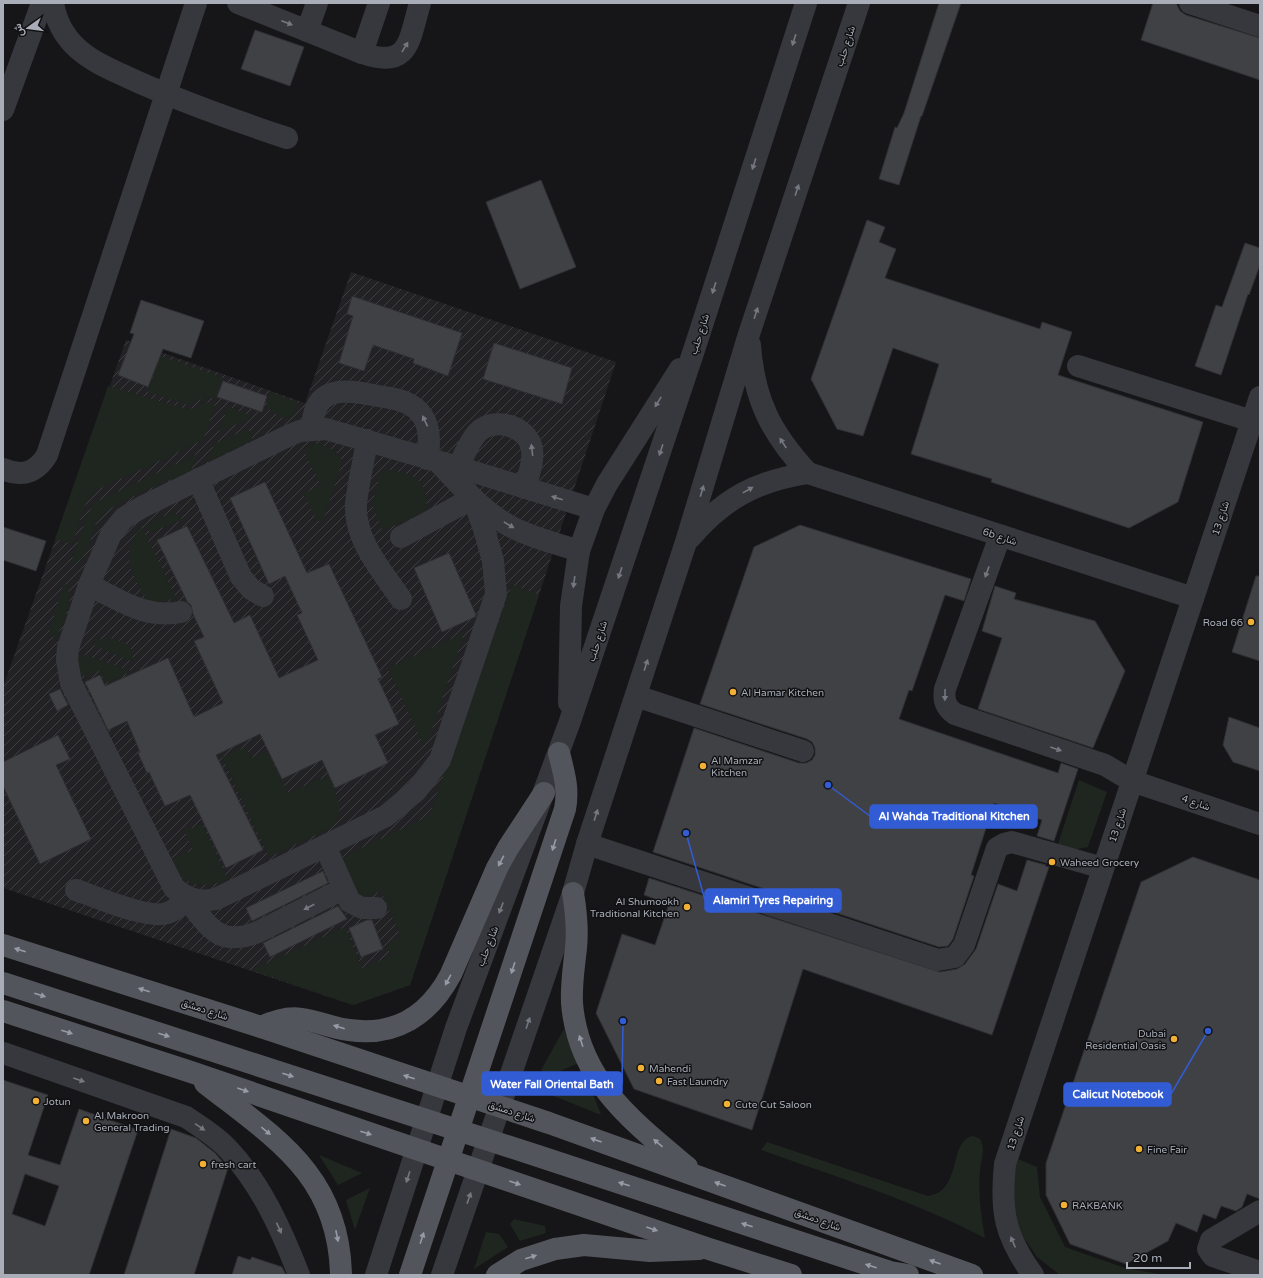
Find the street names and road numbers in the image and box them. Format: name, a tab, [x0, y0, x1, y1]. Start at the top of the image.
street label: شارع حلب	[834, 24, 858, 68]
street label: شارع حلب	[688, 312, 712, 356]
street label: شارع 13	[1210, 500, 1232, 537]
street label: 6b شارع	[981, 526, 1018, 548]
street label: شارع حلب	[586, 619, 610, 663]
street label: شارع 4	[1180, 793, 1211, 813]
street label: شارع 13	[1107, 807, 1129, 844]
street label: شارع حلب	[475, 925, 501, 968]
street label: شارع دمشق	[180, 997, 230, 1023]
street label: شارع دمشق	[487, 1099, 537, 1125]
street label: شارع 13	[1005, 1115, 1027, 1152]
street label: شارع دمشق	[793, 1206, 842, 1234]

